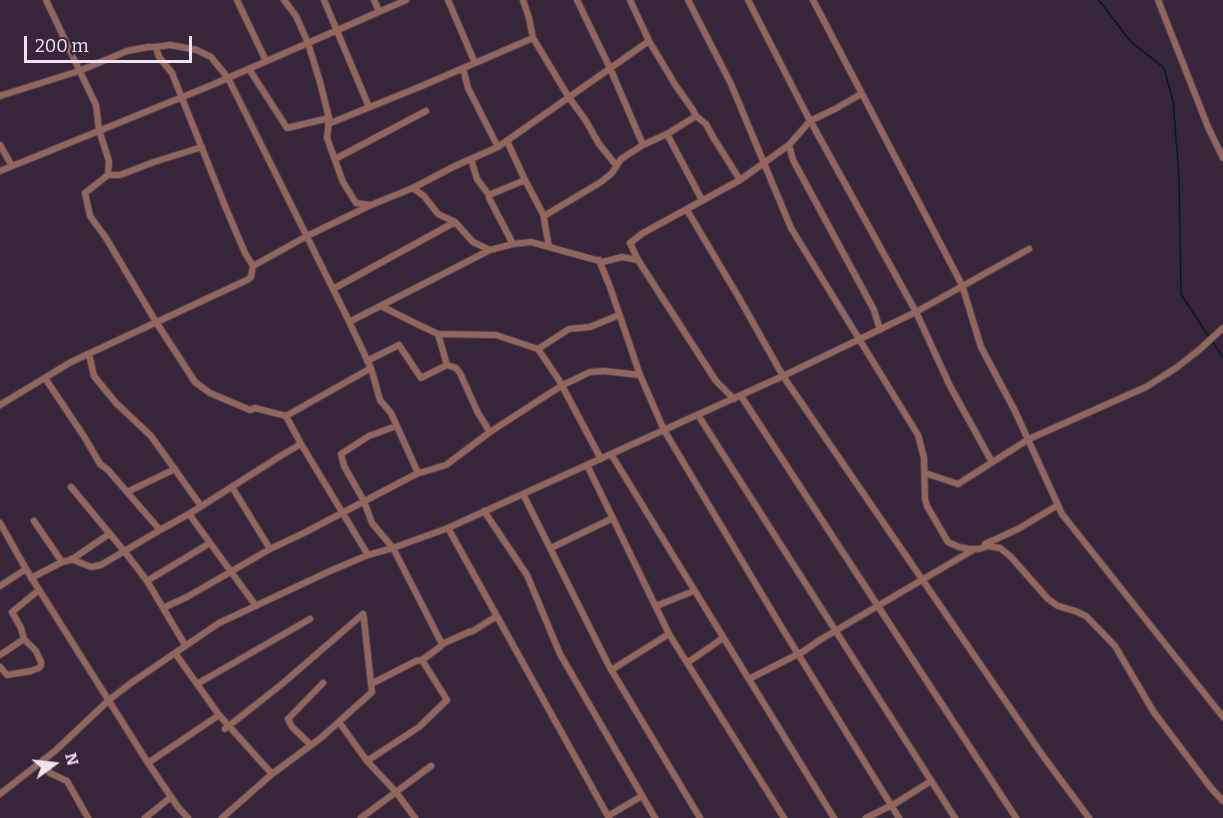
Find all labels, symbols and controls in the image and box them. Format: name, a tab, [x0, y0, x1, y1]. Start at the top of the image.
scale bar	[27, 24, 195, 62]
text: 200 m	[35, 35, 89, 57]
north arrow	[24, 734, 84, 794]
text: N	[61, 751, 83, 768]

